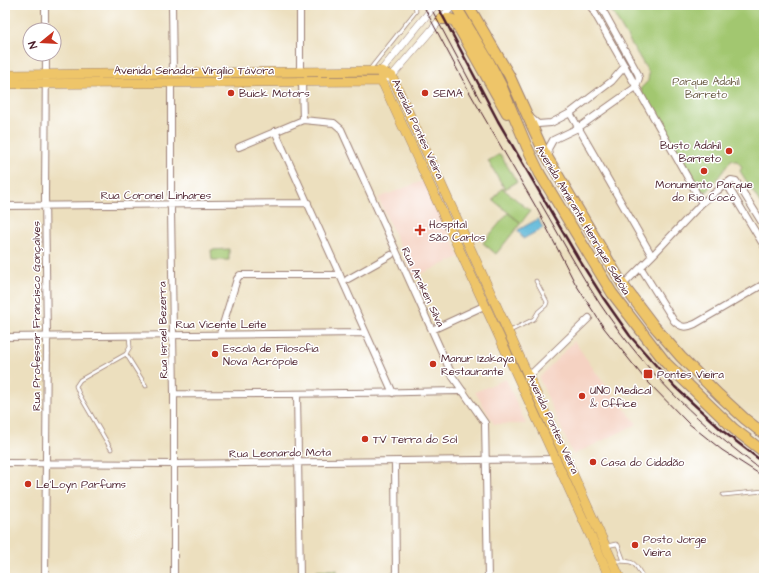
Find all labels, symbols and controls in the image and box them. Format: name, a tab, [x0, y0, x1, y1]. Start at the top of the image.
north arrow	[22, 22, 62, 62]
text: N	[25, 39, 41, 51]
street label: Avenida Senador Virgílio Távora	[114, 63, 274, 79]
park label: Parque Adahil Barreto	[672, 74, 740, 102]
street label: Avenida Pontes Vieira	[388, 77, 448, 182]
place label: Buick Motors	[239, 86, 310, 101]
place label: SEMA	[433, 86, 463, 101]
marker: Buick Motors	[226, 88, 236, 98]
marker: SEMA	[420, 88, 430, 98]
place label: Busto Adahil Barreto	[660, 138, 722, 166]
street label: Avenida Almirante Henrique Sabóia	[532, 142, 634, 298]
marker: Busto Adahil Barreto	[724, 146, 734, 156]
marker: Monumento Parque do Rio Cocó	[699, 166, 709, 176]
place label: Monumento Parque do Rio Cocó	[655, 177, 753, 205]
street label: Rua Coronel Linhares	[101, 188, 212, 203]
place label: Hospital São Carlos	[429, 217, 486, 245]
street label: Rua Professor Francisco Gonçalves	[29, 220, 44, 411]
marker: Hospital São Carlos	[414, 224, 426, 236]
street label: Rua Araken Silva	[398, 245, 448, 330]
street label: Rua Israel Bezerra	[155, 281, 171, 379]
street label: Rua Vicente Leite	[176, 317, 266, 332]
place label: Escola de Filosofia Nova Acrópole	[223, 341, 319, 369]
marker: Escola de Filosofia Nova Acrópole	[210, 349, 220, 359]
place label: Manur Izakaya Restaurante	[441, 351, 514, 379]
marker: Manur Izakaya Restaurante	[428, 359, 438, 369]
place label: Pontes Vieira	[657, 367, 724, 382]
marker: Pontes Vieira	[642, 368, 654, 380]
street label: Avenida Pontes Vieira	[523, 372, 583, 477]
place label: UNO Medical & Office	[590, 383, 652, 411]
marker: UNO Medical & Office	[577, 391, 587, 401]
place label: TV Terra do Sol	[373, 432, 458, 447]
marker: TV Terra do Sol	[360, 434, 370, 444]
street label: Rua Leonardo Mota	[229, 445, 331, 461]
place label: Casa do Cidadão	[601, 455, 685, 470]
marker: Casa do Cidadão	[588, 457, 598, 467]
place label: Le'Loyn Parfums	[36, 477, 126, 493]
marker: Le'Loyn Parfums	[23, 479, 33, 489]
place label: Posto Jorge Vieira	[643, 532, 707, 560]
marker: Posto Jorge Vieira	[630, 540, 640, 550]

